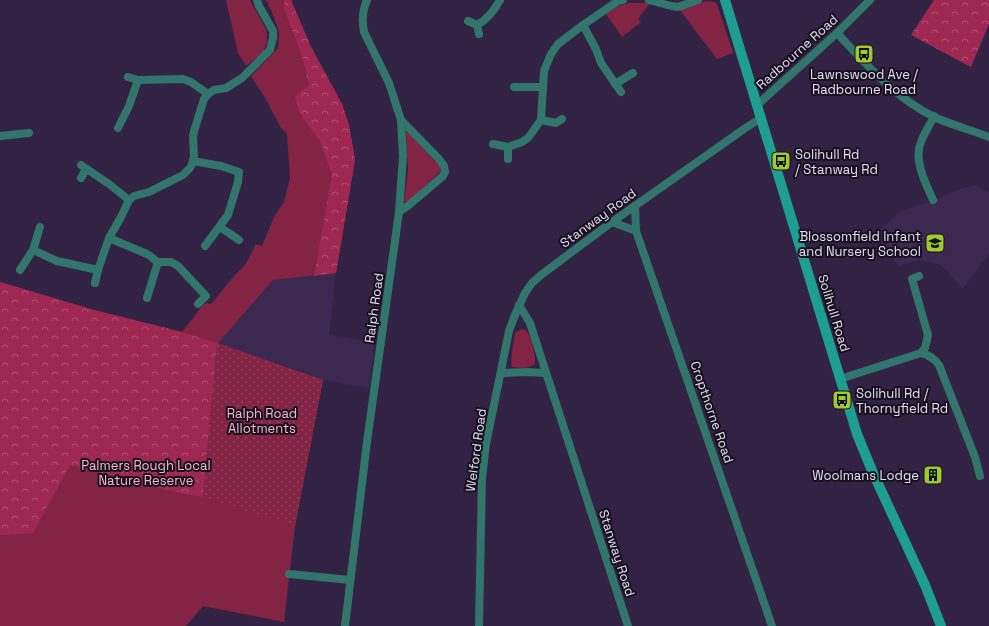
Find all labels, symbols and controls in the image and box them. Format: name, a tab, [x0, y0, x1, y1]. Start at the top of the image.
street label: Radbourne Road	[753, 11, 841, 93]
bus stop icon: Lawnswood Ave / Radbourne Road	[853, 43, 875, 65]
place label: Lawnswood Ave / Radbourne Road	[810, 66, 918, 98]
place label: Solihull Rd / Stanway Rd	[795, 146, 878, 178]
bus stop icon: Solihull Rd / Stanway Rd	[770, 150, 792, 172]
street label: Stanway Road	[557, 185, 639, 251]
place label: Blossomfield Infant and Nursery School	[799, 228, 921, 260]
school or university icon: Blossomfield Infant and Nursery School	[924, 232, 946, 254]
street label: Ralph Road	[361, 272, 387, 344]
street label: Solihull Road	[814, 272, 854, 354]
street label: Cropthorne Road	[687, 359, 737, 465]
place label: Solihull Rd / Thornyfield Rd	[856, 385, 948, 417]
bus stop icon: Solihull Rd / Thornyfield Rd	[831, 389, 853, 411]
park label: Ralph Road Allotments	[227, 405, 297, 437]
street label: Welford Road	[462, 407, 490, 493]
park label: Palmers Rough Local Nature Reserve	[81, 457, 211, 489]
building icon: Woolmans Lodge	[922, 464, 944, 486]
place label: Woolmans Lodge	[812, 467, 919, 484]
street label: Stanway Road	[595, 508, 639, 598]

